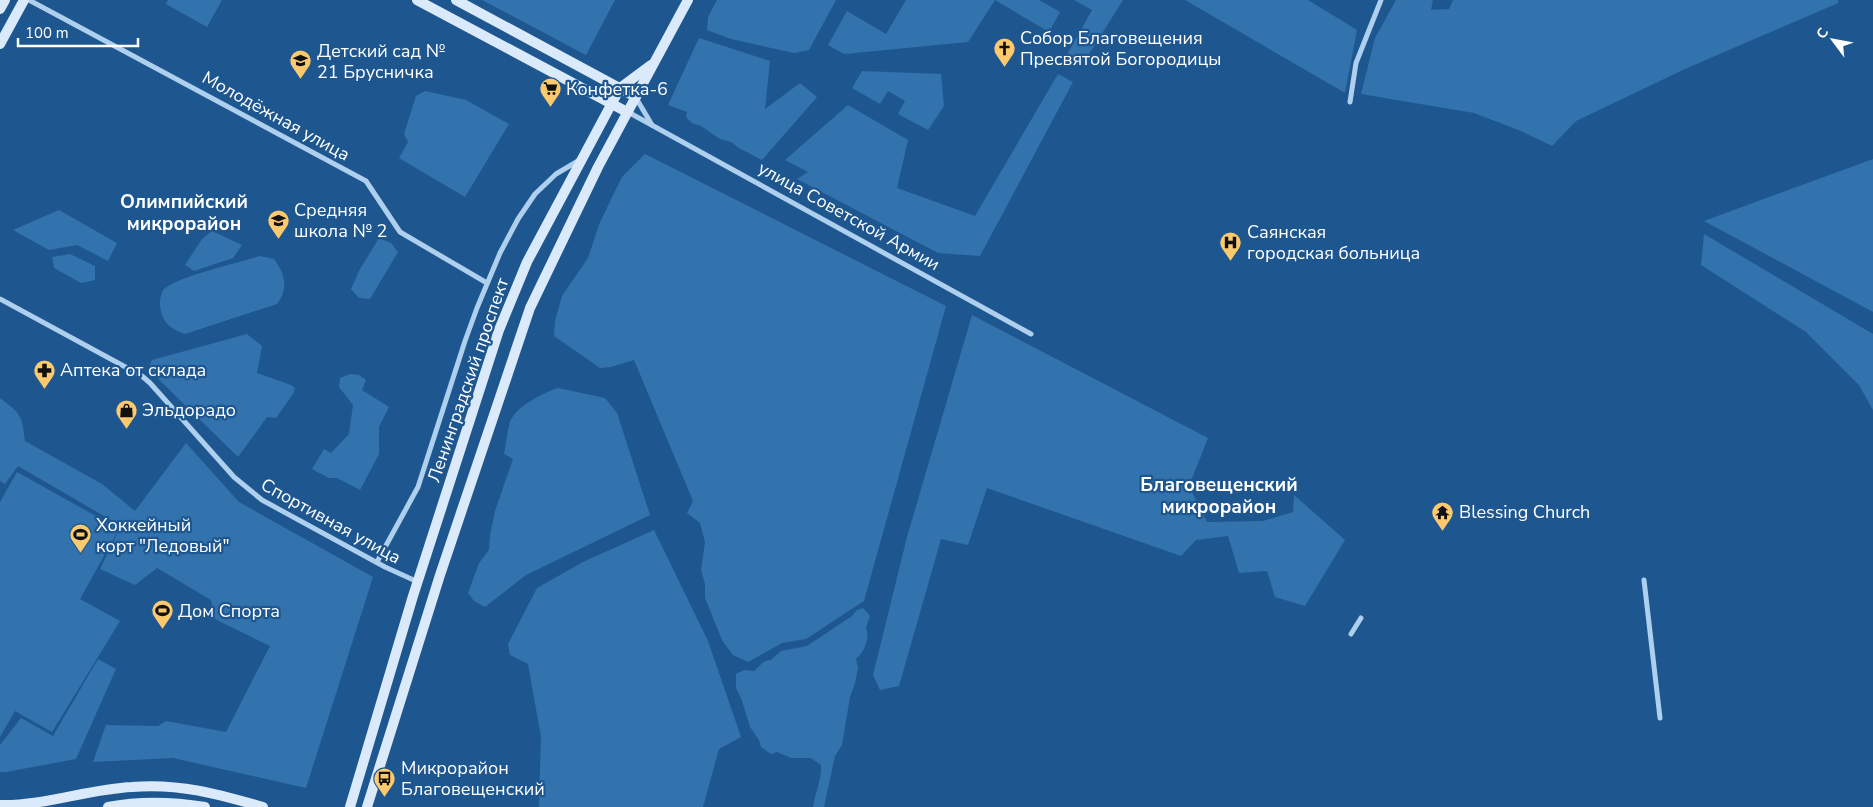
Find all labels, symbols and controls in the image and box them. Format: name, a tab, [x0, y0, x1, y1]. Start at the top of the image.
scale bar	[18, 15, 138, 47]
north arrow	[1808, 15, 1858, 65]
text: 100 m	[25, 23, 69, 43]
text: С	[1812, 24, 1833, 42]
place label: Собор Благовещения Пресвятой Богородицы	[1020, 26, 1221, 71]
church icon: Собор Благовещения Пресвятой Богородицы	[992, 36, 1016, 67]
place label: Детский сад № 21 Брусничка	[317, 39, 445, 84]
school or university icon: Детский сад № 21 Брусничка	[289, 49, 313, 80]
street label: Молодёжная улица	[198, 65, 354, 167]
supermarket icon: Конфетка-6	[538, 77, 562, 108]
place label: Конфетка-6	[566, 77, 668, 101]
street label: улица Советской Армии	[754, 156, 944, 276]
district label: Олимпийский микрорайон	[120, 189, 248, 237]
place label: Средняя школа № 2	[294, 198, 387, 243]
school or university icon: Средняя школа № 2	[266, 208, 290, 239]
place label: Саянская городская больница	[1247, 220, 1420, 265]
hospital icon: Саянская городская больница	[1219, 230, 1243, 261]
street label: Ленинградский проспект	[422, 275, 514, 485]
pharmacy icon: Аптека от склада	[32, 358, 56, 389]
place label: Аптека от склада	[60, 358, 206, 382]
shop icon: Эльдорадо	[114, 398, 138, 429]
place label: Эльдорадо	[142, 398, 236, 422]
district label: Благовещенский микрорайон	[1140, 472, 1298, 520]
street label: Спортивная улица	[257, 473, 405, 569]
temple icon: Blessing Church	[1431, 500, 1455, 531]
place label: Blessing Church	[1459, 500, 1590, 524]
place label: Хоккейный корт "Ледовый"	[96, 513, 230, 558]
sports icon: Хоккейный корт "Ледовый"	[68, 523, 92, 554]
sports icon: Дом Спорта	[150, 599, 174, 630]
place label: Дом Спорта	[178, 599, 280, 623]
place label: Микрорайон Благовещенский	[401, 756, 545, 801]
bus stop icon: Микрорайон Благовещенский	[373, 766, 397, 797]

